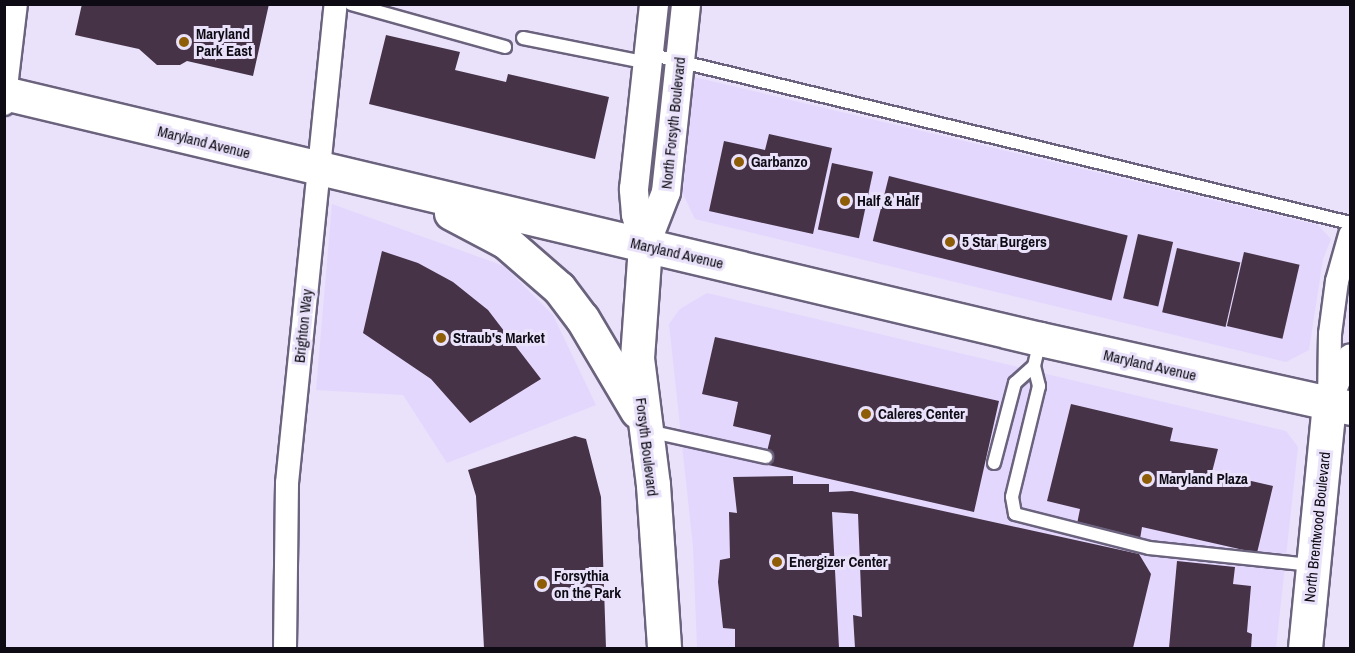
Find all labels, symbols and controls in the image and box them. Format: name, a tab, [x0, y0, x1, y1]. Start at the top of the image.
place label: Maryland Park East	[196, 24, 252, 59]
marker: Maryland Park East	[177, 35, 191, 49]
street label: North Forsyth Boulevard	[657, 56, 689, 190]
street label: Maryland Avenue	[155, 122, 253, 162]
place label: Garbanzo	[751, 153, 808, 171]
marker: Garbanzo	[732, 155, 746, 169]
place label: Half & Half	[857, 192, 919, 210]
marker: Half & Half	[838, 194, 852, 208]
street label: Maryland Avenue	[628, 233, 726, 273]
place label: 5 Star Burgers	[962, 233, 1047, 251]
marker: 5 Star Burgers	[943, 235, 957, 249]
street label: Brighton Way	[290, 288, 316, 364]
place label: Straub's Market	[453, 329, 545, 347]
marker: Straub's Market	[434, 331, 448, 345]
street label: Maryland Avenue	[1101, 345, 1199, 385]
street label: Forsyth Boulevard	[632, 397, 662, 497]
place label: Caleres Center	[878, 405, 965, 423]
marker: Caleres Center	[859, 407, 873, 421]
street label: North Brentwood Boulevard	[1300, 451, 1334, 603]
place label: Maryland Plaza	[1159, 470, 1248, 488]
marker: Maryland Plaza	[1140, 472, 1154, 486]
place label: Energizer Center	[789, 553, 887, 571]
marker: Energizer Center	[770, 555, 784, 569]
place label: Forsythia on the Park	[554, 566, 621, 601]
marker: Forsythia on the Park	[535, 577, 549, 591]

